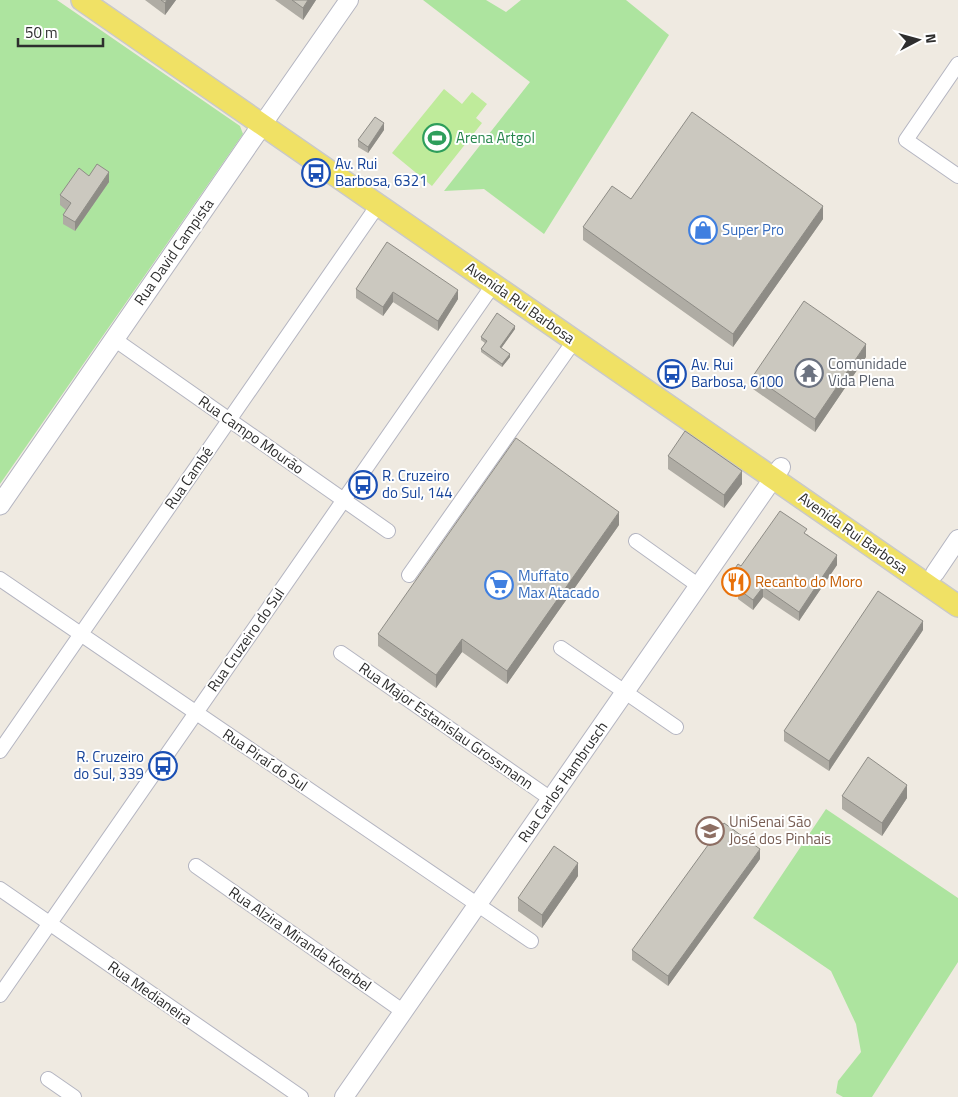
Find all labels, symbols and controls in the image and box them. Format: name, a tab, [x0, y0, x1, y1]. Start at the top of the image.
scale bar	[18, 15, 102, 47]
north arrow	[893, 15, 943, 65]
text: 50 m	[25, 21, 58, 44]
text: N	[920, 33, 942, 45]
sports icon: Arena Artgol	[422, 123, 452, 153]
place label: Arena Artgol	[456, 126, 535, 149]
place label: Av. Rui Barbosa, 6321	[335, 152, 428, 192]
bus stop icon: Av. Rui Barbosa, 6321	[301, 158, 331, 188]
street label: Rua David Campista	[128, 193, 219, 310]
shop icon: Super Pro	[688, 215, 718, 245]
place label: Super Pro	[722, 218, 784, 241]
street label: Avenida Rui Barbosa	[461, 256, 580, 349]
place label: Comunidade Vida Plena	[828, 352, 907, 392]
place label: Av. Rui Barbosa, 6100	[691, 353, 784, 393]
temple icon: Comunidade Vida Plena	[794, 358, 824, 388]
bus stop icon: Av. Rui Barbosa, 6100	[657, 359, 687, 389]
street label: Rua Campo Mourão	[194, 390, 309, 480]
street label: Rua Cambé	[159, 442, 219, 514]
place label: R. Cruzeiro do Sul, 144	[382, 464, 453, 504]
bus stop icon: R. Cruzeiro do Sul, 144	[348, 470, 378, 500]
street label: Avenida Rui Barbosa	[794, 486, 913, 579]
place label: Muffato Max Atacado	[518, 564, 600, 604]
restaurant icon: Recanto do Moro	[721, 567, 751, 597]
supermarket icon: Muffato Max Atacado	[484, 570, 514, 600]
place label: Recanto do Moro	[755, 570, 863, 593]
street label: Rua Cruzeiro do Sul	[201, 583, 290, 696]
street label: Rua Major Estanislau Grossmann	[354, 656, 538, 795]
street label: Rua Carlos Hambrusch	[512, 716, 613, 847]
street label: Rua Piraí do Sul	[218, 723, 312, 797]
place label: R. Cruzeiro do Sul, 339	[73, 745, 144, 785]
bus stop icon: R. Cruzeiro do Sul, 339	[148, 751, 178, 781]
place label: UniSenai São José dos Pinhais	[729, 810, 831, 850]
school or university icon: UniSenai São José dos Pinhais	[695, 816, 725, 846]
street label: Rua Alzira Miranda Koerbel	[224, 880, 376, 997]
street label: Rua Medianeira	[103, 955, 198, 1031]

